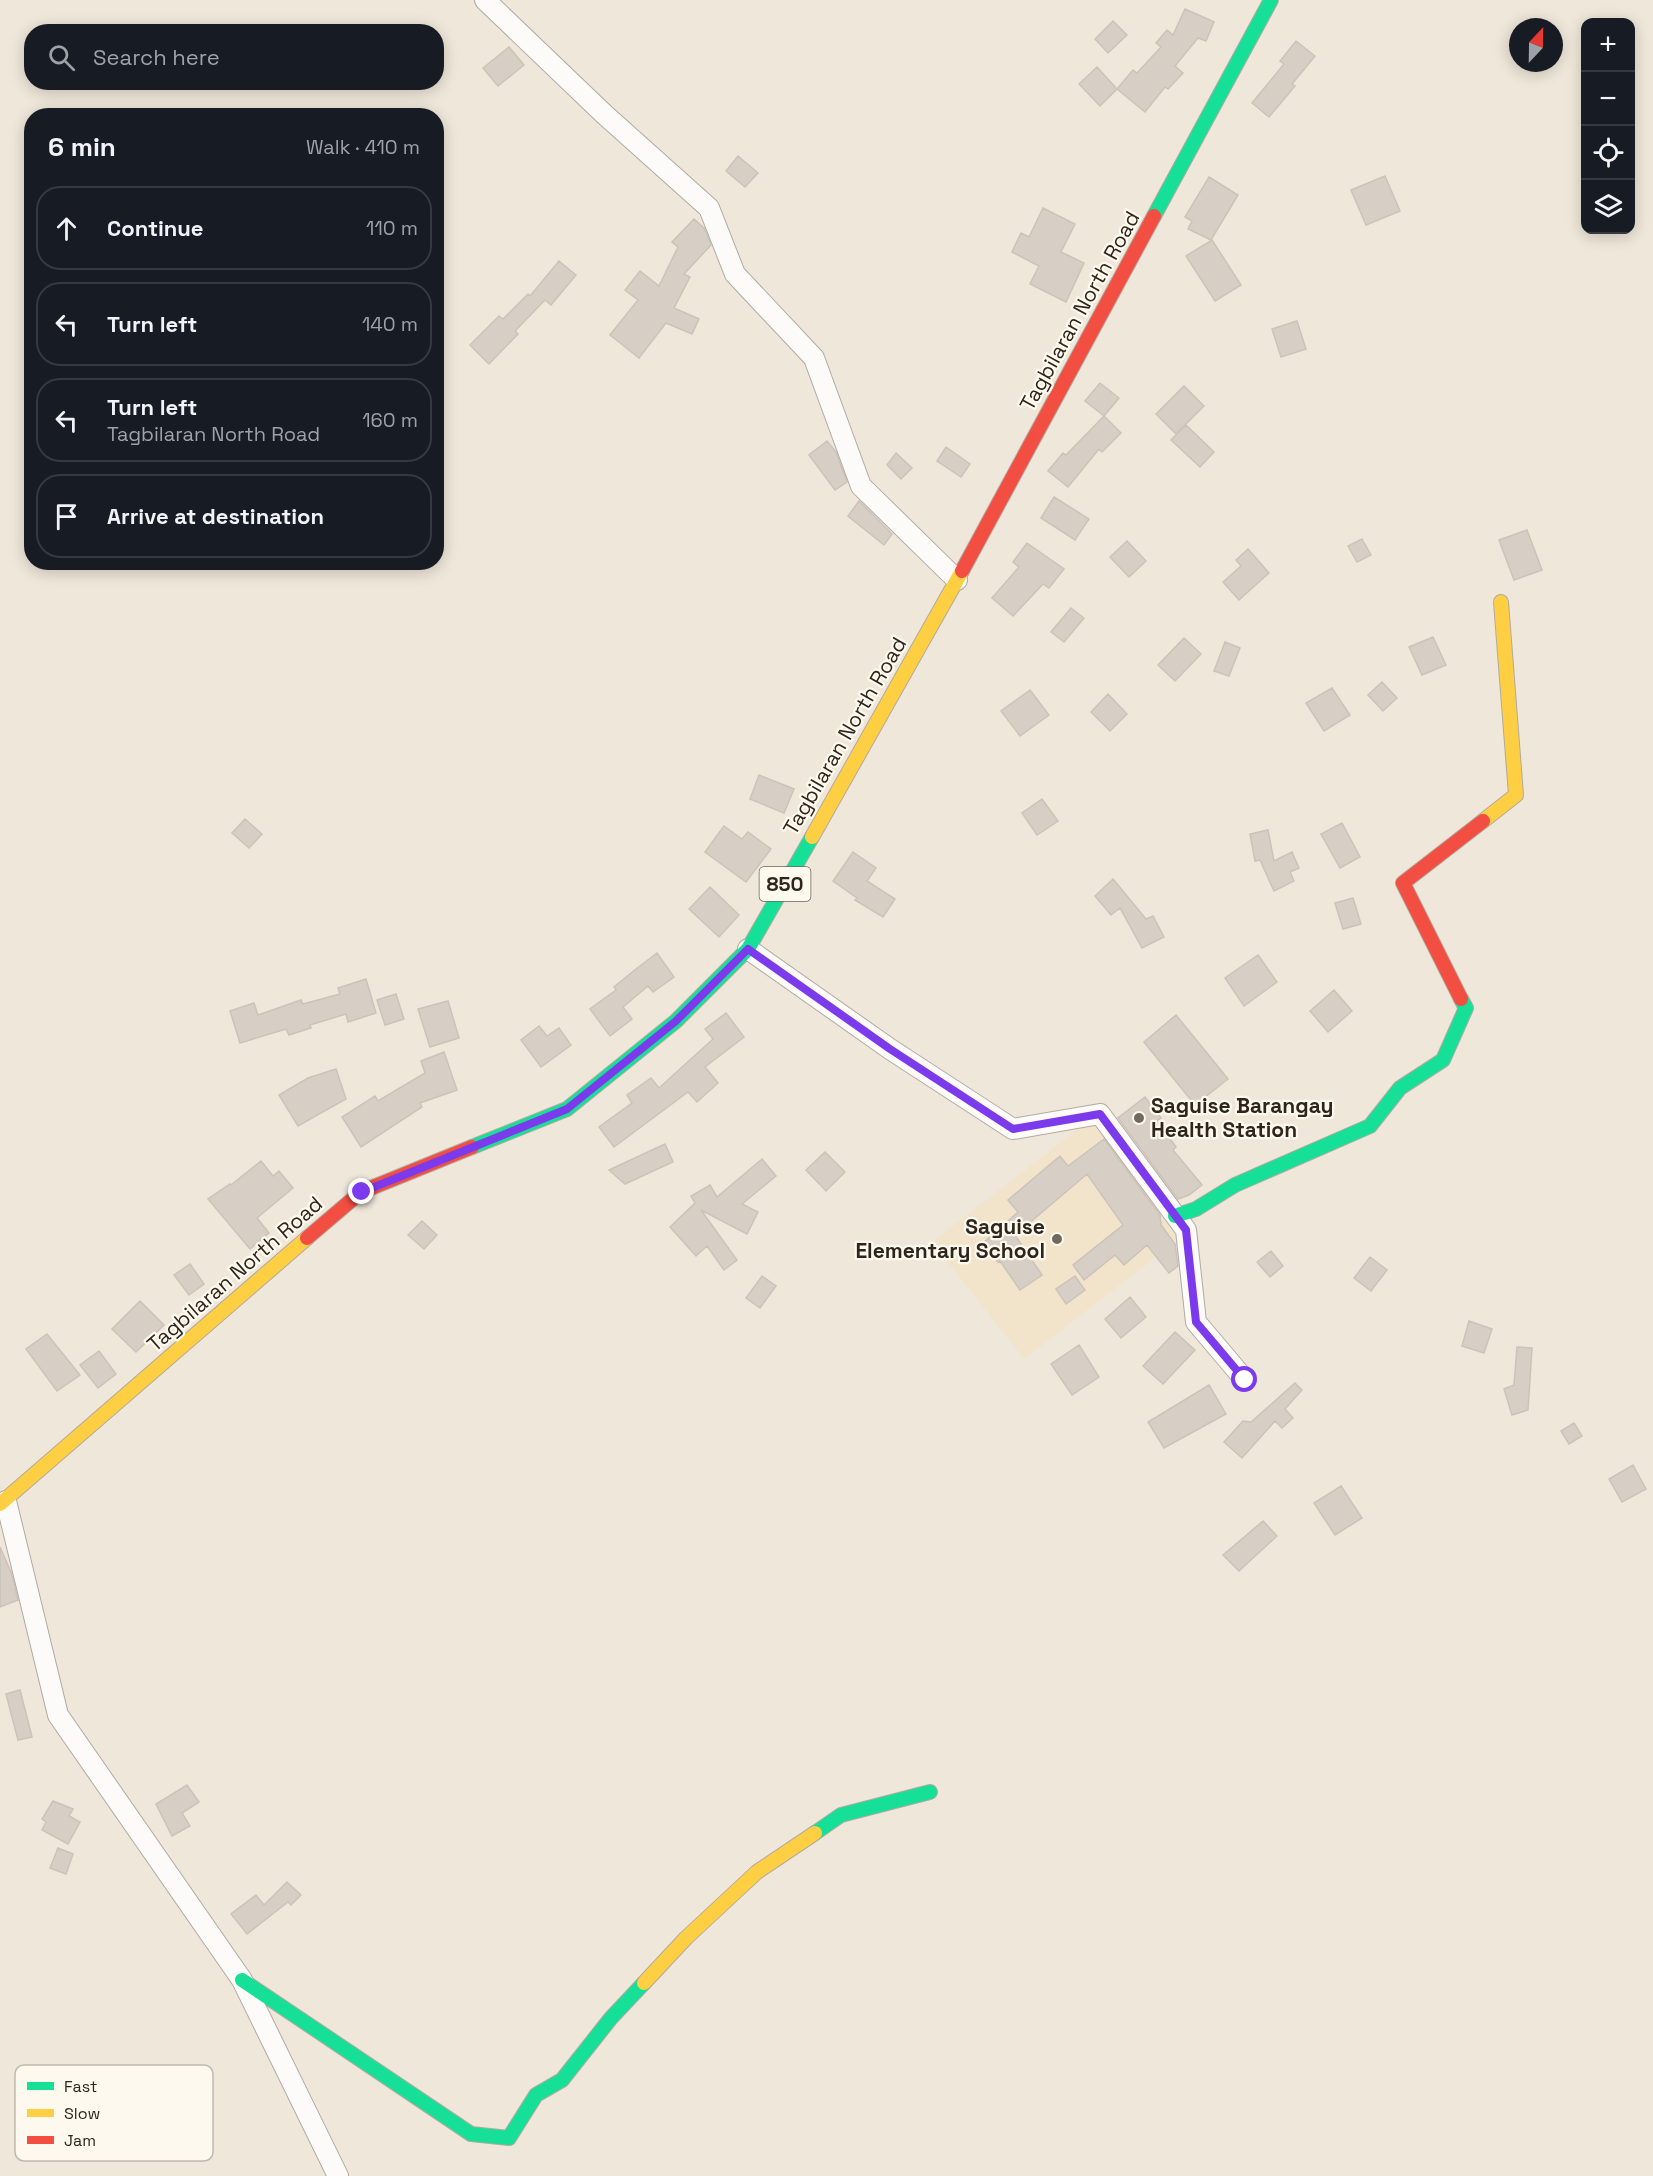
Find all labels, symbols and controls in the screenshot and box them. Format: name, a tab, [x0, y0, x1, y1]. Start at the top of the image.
north arrow	[1509, 18, 1563, 72]
map controls	[1581, 18, 1635, 234]
button: +	[1581, 18, 1635, 72]
search box	[24, 24, 444, 90]
icon: search	[45, 41, 78, 74]
text: Search here	[93, 43, 220, 71]
button: −	[1581, 72, 1635, 126]
button: locate	[1581, 126, 1635, 180]
text: 6 min	[48, 130, 116, 164]
text: Walk · 410 m	[306, 134, 420, 160]
button: layers	[1581, 180, 1635, 234]
street label: Tagbilaran North Road	[1013, 206, 1146, 415]
icon: ahead	[50, 212, 83, 245]
text: Continue	[107, 214, 203, 242]
text: 110 m	[366, 215, 418, 241]
icon: left	[50, 308, 83, 341]
text: Turn left	[107, 310, 197, 338]
text: 140 m	[362, 311, 418, 337]
text: Turn left	[107, 393, 197, 421]
icon: left	[50, 404, 83, 437]
text: 160 m	[362, 407, 418, 433]
text: Tagbilaran North Road	[107, 421, 320, 447]
icon: arrive	[50, 500, 83, 533]
text: Arrive at destination	[107, 502, 324, 530]
street label: Tagbilaran North Road	[777, 632, 912, 839]
road number: 850	[760, 867, 810, 901]
place label: Saguise Barangay Health Station	[1151, 1092, 1333, 1143]
marker: Saguise Barangay Health Station	[1132, 1111, 1146, 1125]
route end	[348, 1178, 374, 1204]
street label: Tagbilaran North Road	[141, 1190, 328, 1357]
place label: Saguise Elementary School	[855, 1213, 1045, 1264]
marker: Saguise Elementary School	[1050, 1232, 1064, 1246]
route start	[1231, 1366, 1257, 1392]
legend	[15, 2065, 213, 2161]
text: Fast	[64, 2076, 97, 2097]
text: Slow	[64, 2103, 100, 2124]
text: Jam	[64, 2130, 96, 2151]

